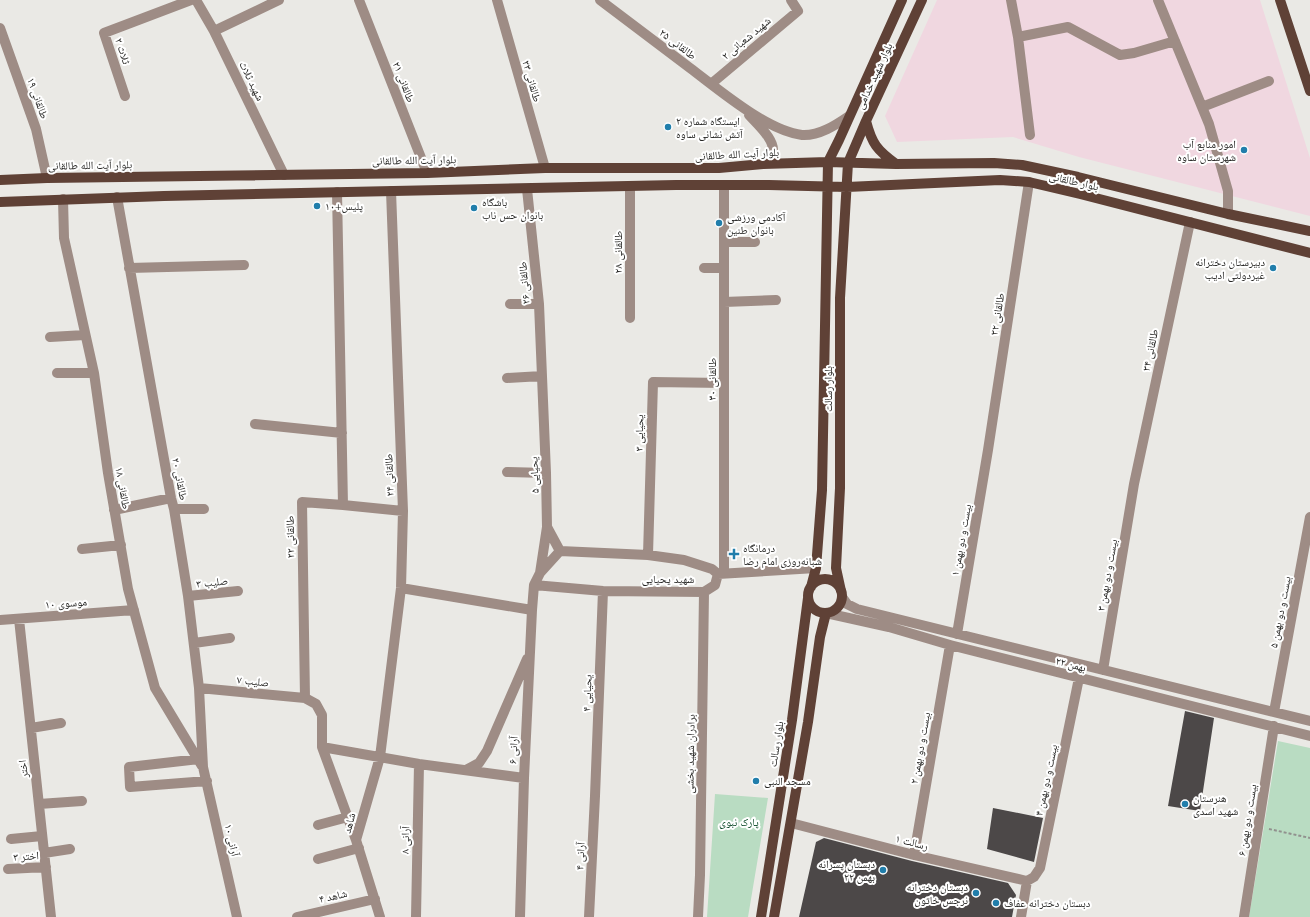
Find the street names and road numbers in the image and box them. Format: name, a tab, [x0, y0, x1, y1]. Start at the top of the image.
street label: شهید شعبانی ۲	[719, 13, 773, 63]
street label: طالقانی ۲۵	[657, 26, 699, 62]
street label: ثلاث ۲	[112, 36, 134, 66]
street label: بلوار شهید خدامی	[853, 41, 895, 111]
street label: شهید ثلاث	[236, 59, 268, 103]
street label: طالقانی ۲۳	[519, 59, 545, 103]
street label: طالقانی ۲۱	[390, 60, 418, 104]
street label: طالقانی ۱۹	[24, 76, 52, 120]
street label: بلوار آیت الله طالقانی	[695, 145, 779, 163]
street label: بلوار آیت الله طالقانی	[372, 152, 456, 168]
street label: بلوار آیت الله طالقانی	[48, 157, 132, 173]
street label: بلوار طالقانی	[1048, 168, 1100, 194]
street label: طالقانی ۲۸	[611, 231, 625, 273]
street label: طالقانی ۲۶	[515, 261, 533, 305]
street label: طالقانی ۳۲	[987, 292, 1007, 336]
street label: طالقانی ۳۴	[1139, 328, 1161, 372]
street label: طالقانی ۳۰	[705, 358, 719, 400]
street label: بلوار رسالت	[821, 366, 835, 412]
street label: یحیایی ۳	[632, 414, 646, 452]
street label: طالقانی ۲۴	[381, 453, 397, 497]
street label: یحیایی ۵	[526, 456, 542, 494]
street label: طالقانی ۲۰	[169, 457, 191, 501]
street label: طالقانی ۱۸	[112, 466, 134, 510]
street label: بیست و دو بهمن ۱	[948, 503, 974, 577]
street label: طالقانی ۲۲	[283, 515, 297, 559]
street label: بیست و دو بهمن ۳	[1094, 538, 1120, 612]
street label: شهید یحیایی	[642, 572, 694, 586]
street label: صلیب ۳	[195, 573, 229, 591]
street label: بیست و دو بهمن ۵	[1266, 575, 1294, 649]
street label: موسوی ۱۰	[45, 595, 87, 611]
street label: ۲۲ بهمن	[1054, 653, 1088, 675]
street label: صلیب ۷	[236, 672, 270, 690]
street label: یحیایی ۴	[579, 674, 595, 712]
street label: بیست و دو بهمن ۲	[907, 711, 933, 785]
street label: برادران شهید بخشی	[682, 714, 698, 794]
street label: بلوار رسالت	[765, 720, 787, 768]
street label: آرانی ۶	[505, 736, 521, 764]
street label: بیست و دو بهمن ۴	[1032, 743, 1060, 817]
street label: اختر	[15, 759, 31, 780]
street label: بیست و دو بهمن ۶	[1234, 783, 1260, 857]
street label: شاهد	[340, 811, 358, 835]
street label: آرانی ۱۰	[221, 822, 243, 858]
street label: آرانی ۸	[398, 826, 412, 854]
street label: رسالت ۱	[894, 831, 930, 853]
street label: آرانی ۴	[572, 842, 588, 870]
street label: اختر ۳	[13, 848, 39, 864]
street label: شاهد ۴	[317, 886, 349, 906]

